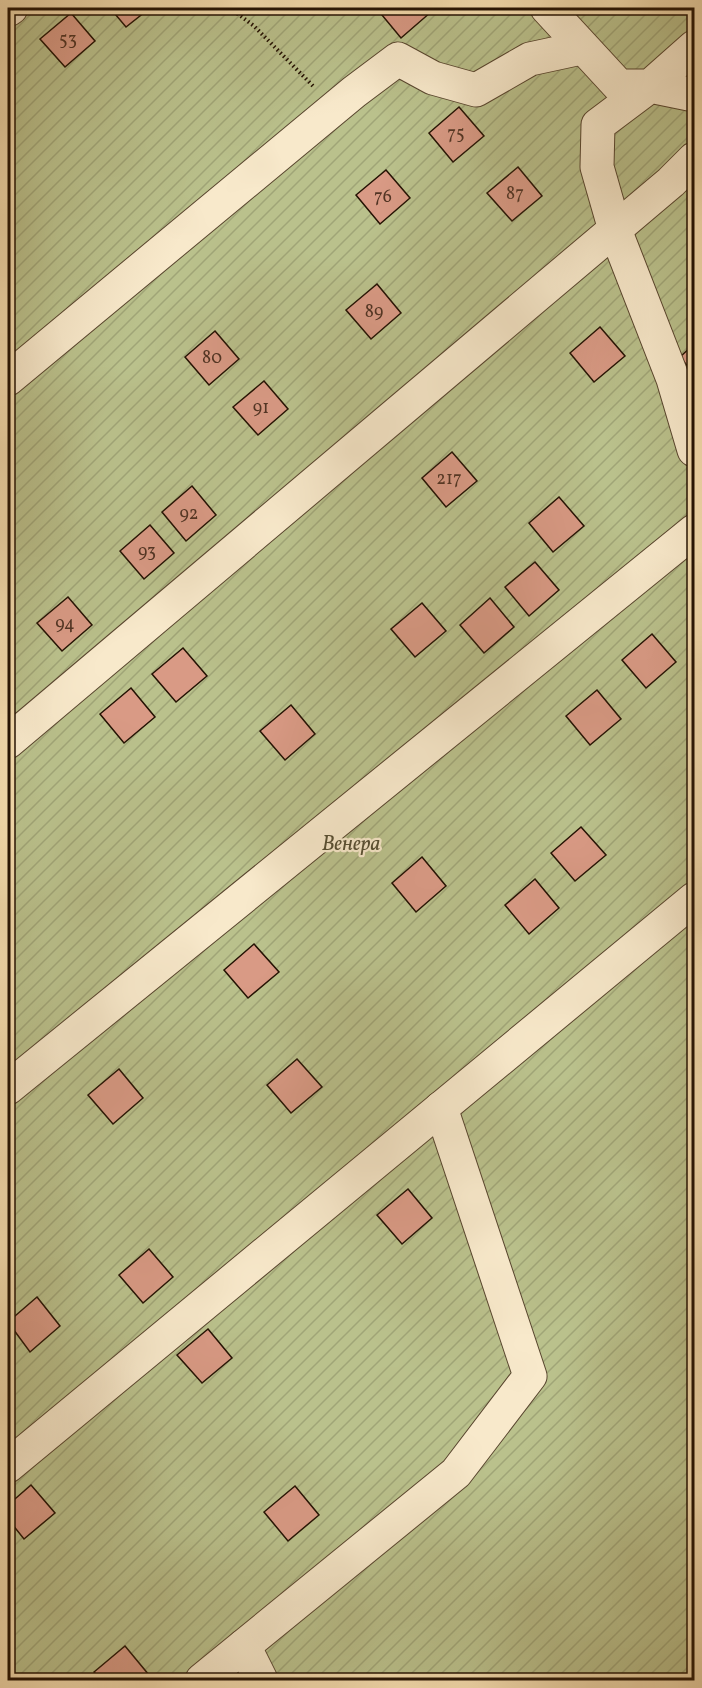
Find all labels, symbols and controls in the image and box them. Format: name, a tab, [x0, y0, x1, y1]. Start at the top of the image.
house number: 53	[59, 28, 77, 53]
house number: 75	[447, 122, 465, 147]
house number: 87	[506, 182, 524, 207]
house number: 76	[374, 185, 392, 210]
house number: 89	[365, 300, 383, 325]
house number: 80	[202, 346, 222, 371]
house number: 91	[253, 396, 269, 421]
house number: 217	[436, 467, 462, 492]
house number: 92	[179, 502, 199, 527]
house number: 93	[138, 540, 156, 565]
house number: 94	[55, 612, 75, 637]
park label: Венера	[322, 830, 380, 859]

